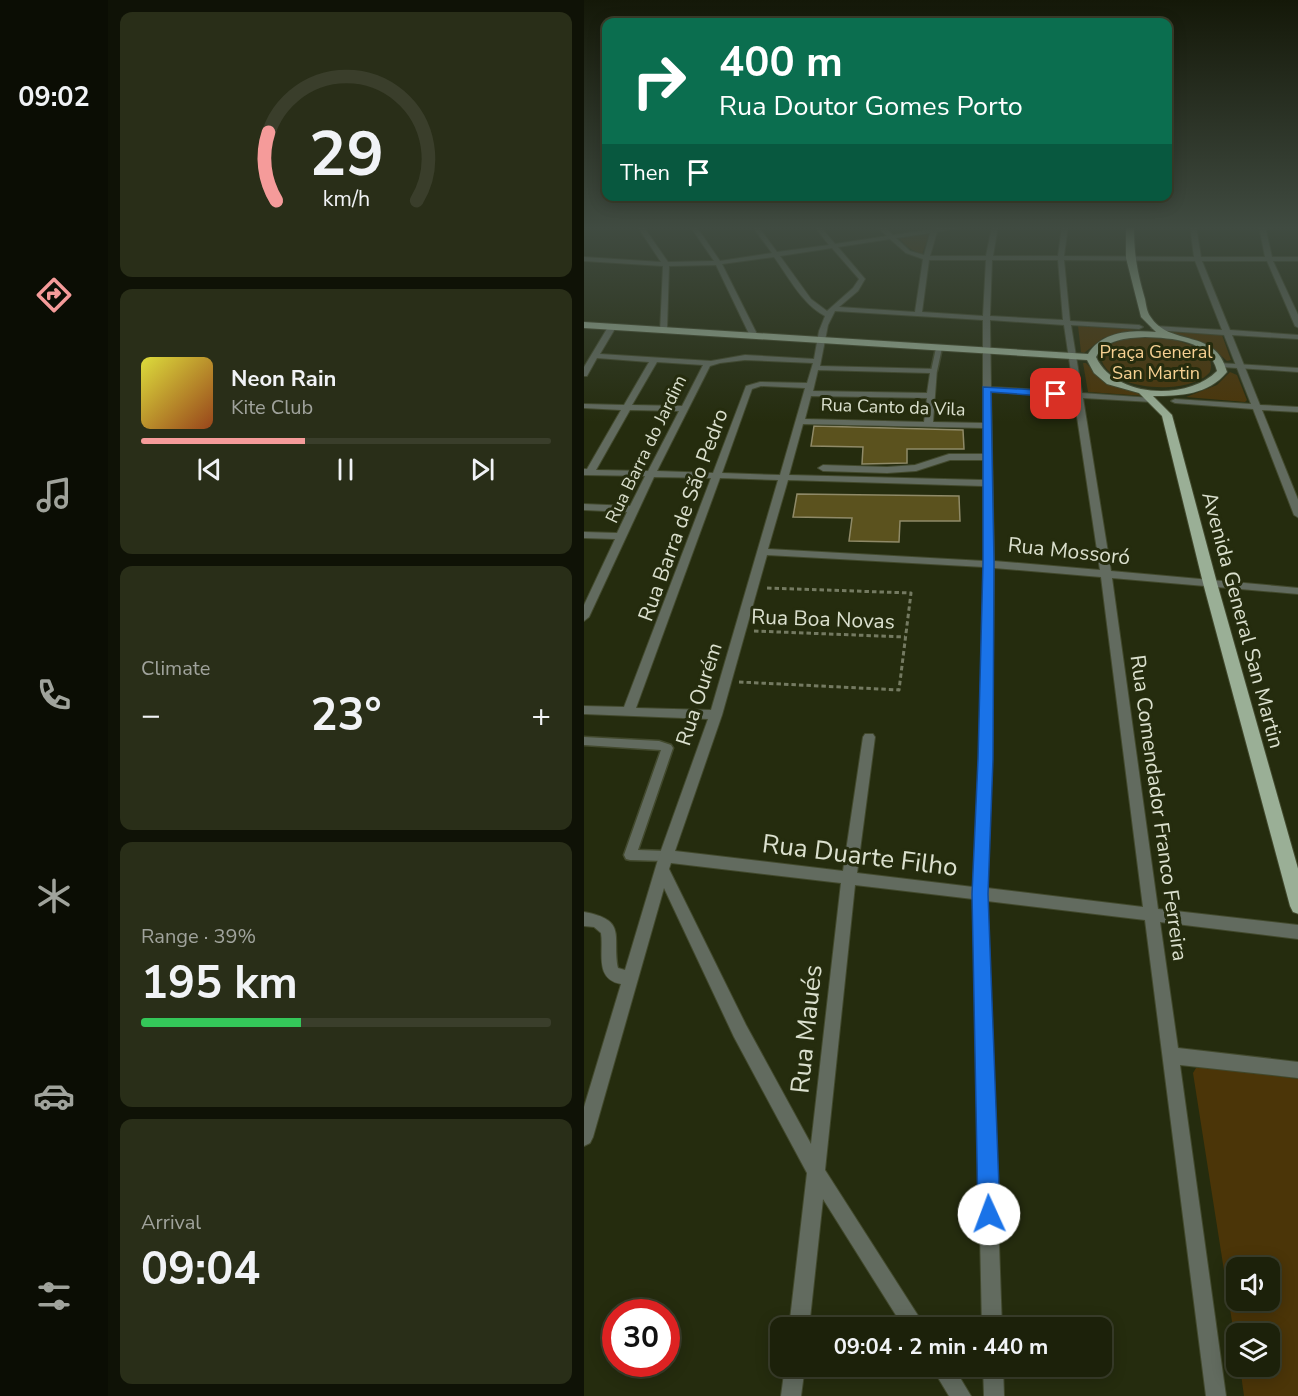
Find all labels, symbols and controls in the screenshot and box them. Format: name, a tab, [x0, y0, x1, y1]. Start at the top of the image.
text: 400 m	[719, 34, 843, 91]
icon: right	[620, 42, 698, 120]
text: 09:02	[18, 79, 90, 116]
text: Rua Doutor Gomes Porto	[719, 88, 1023, 125]
text: 29	[309, 113, 383, 198]
icon: arrive	[682, 156, 715, 189]
text: Then	[620, 158, 670, 188]
text: km/h	[322, 185, 370, 215]
icon: directions	[33, 274, 75, 316]
park label: Praça General San Martin	[1099, 340, 1213, 385]
text: Neon Rain	[231, 364, 336, 394]
pin	[1030, 368, 1081, 419]
street label: Rua Barra do Jardim	[600, 371, 692, 527]
icon: arrive	[1039, 377, 1072, 410]
street label: Rua Canto da Vila	[820, 392, 966, 422]
text: Kite Club	[231, 394, 313, 421]
street label: Rua Barra de São Pedro	[631, 405, 735, 625]
icon: previous	[193, 453, 226, 486]
icon: pause	[329, 453, 362, 486]
icon: next	[466, 453, 499, 486]
icon: music	[33, 474, 75, 516]
street label: Avenida General San Martin	[1195, 489, 1291, 751]
street label: Rua Mossoró	[1006, 531, 1132, 571]
street label: Rua Boa Novas	[751, 603, 895, 635]
street label: Rua Ourém	[669, 639, 729, 749]
street label: Rua Comendador Franco Ferreira	[1124, 653, 1194, 963]
text: Climate	[141, 655, 210, 682]
icon: phone	[33, 674, 75, 716]
text: 23°	[310, 685, 382, 746]
text: −	[141, 693, 161, 738]
text: +	[531, 693, 551, 738]
street label: Rua Duarte Filho	[760, 826, 960, 885]
icon: climate	[33, 875, 75, 917]
text: Range · 39%	[141, 923, 256, 950]
text: 195 km	[141, 953, 298, 1014]
street label: Rua Maués	[782, 963, 831, 1095]
icon: car	[33, 1075, 75, 1117]
position arrow	[957, 1182, 1021, 1246]
text: Arrival	[141, 1209, 201, 1236]
text: 09:04	[141, 1239, 260, 1300]
map controls	[1226, 1257, 1280, 1377]
button: sound	[1226, 1257, 1280, 1311]
icon: filters	[33, 1275, 75, 1317]
speed limit sign: 30	[602, 1299, 680, 1377]
button: layers	[1226, 1323, 1280, 1377]
text: 09:04 · 2 min · 440 m	[834, 1332, 1048, 1362]

